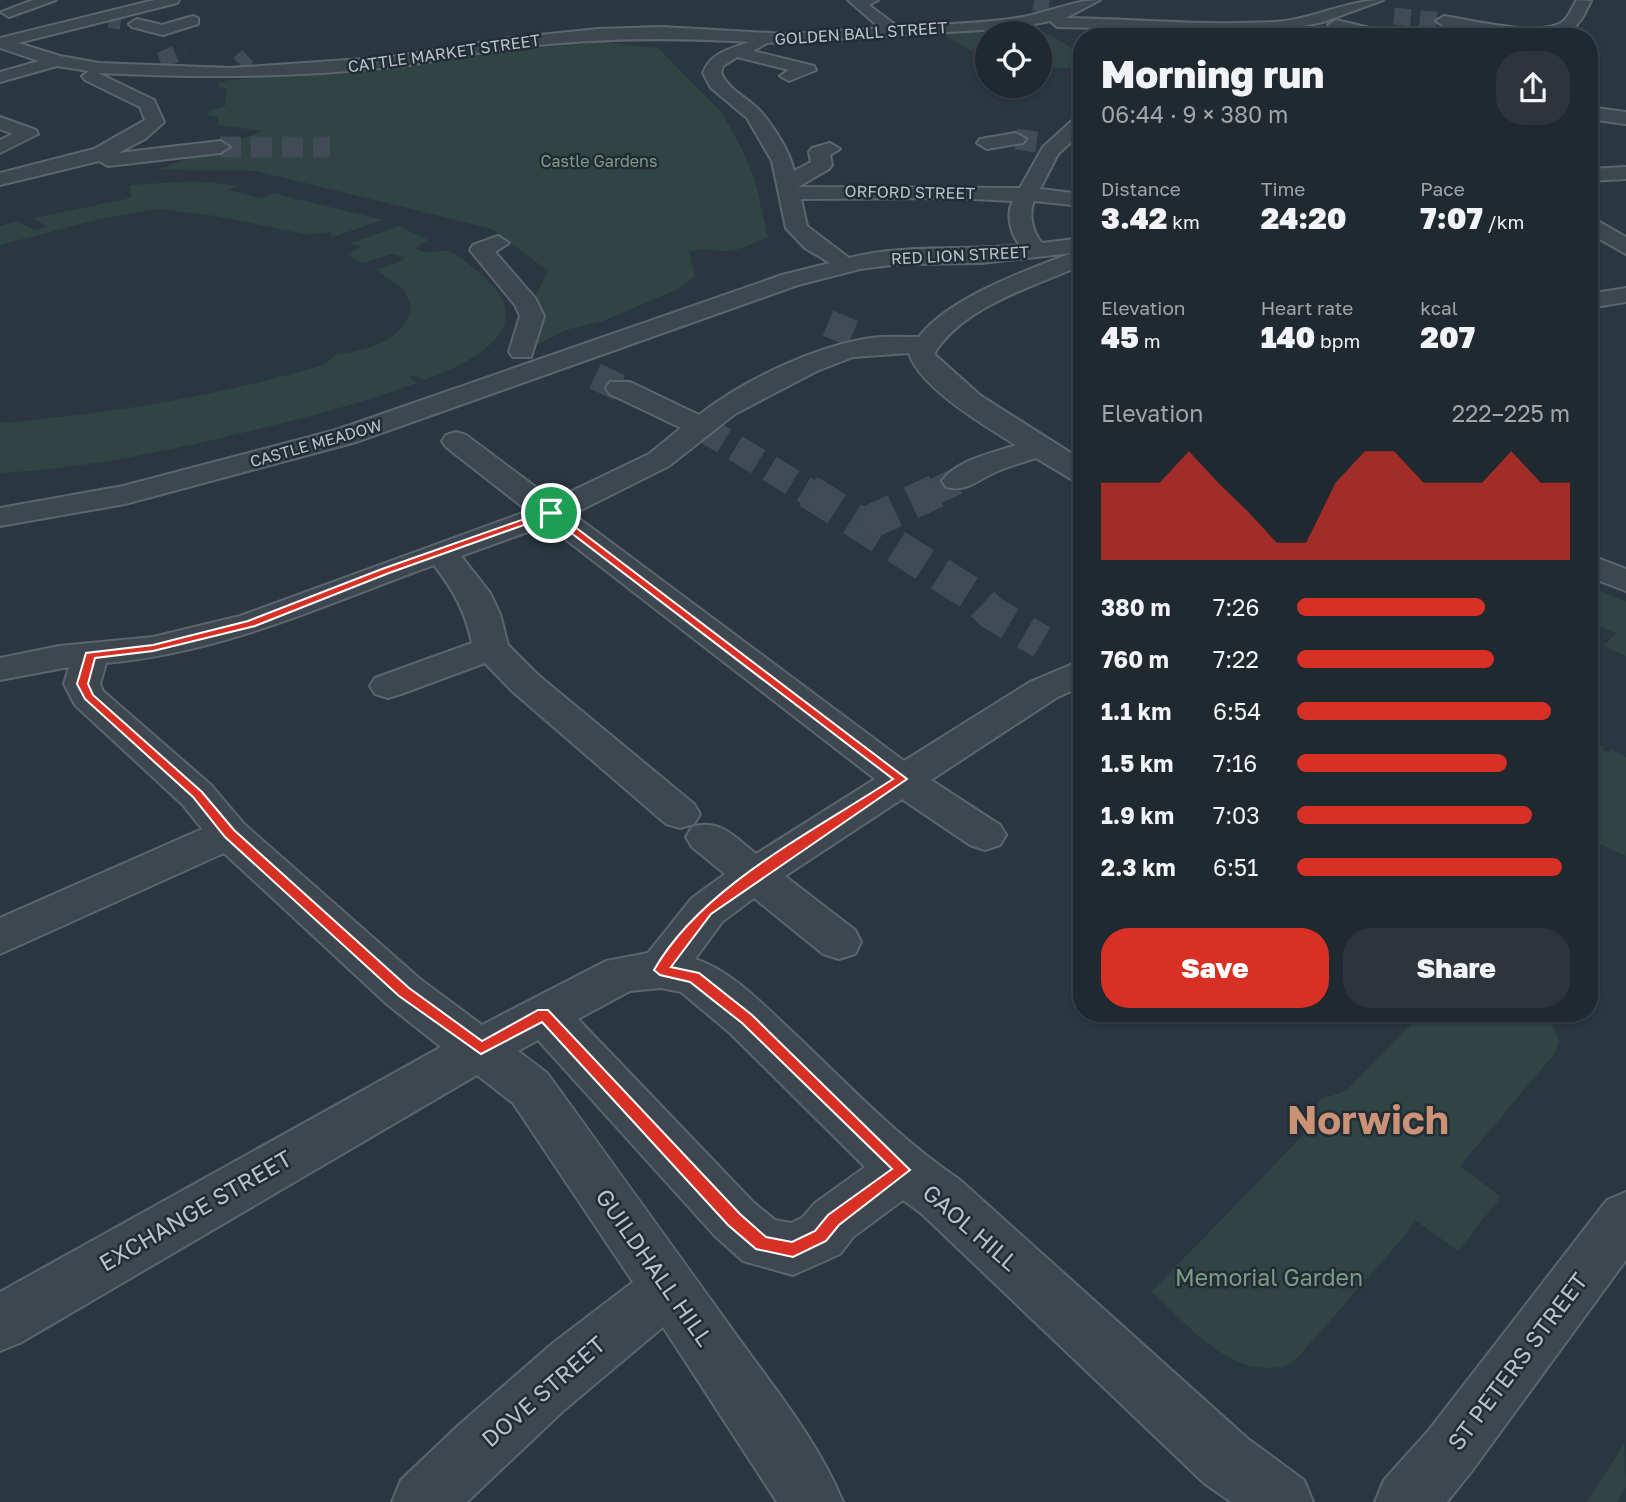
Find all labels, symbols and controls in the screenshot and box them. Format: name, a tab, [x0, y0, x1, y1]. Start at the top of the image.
street label: GOLDEN BALL STREET	[774, 17, 948, 49]
map controls	[975, 21, 1052, 98]
button: locate	[975, 21, 1052, 98]
street label: CATTLE MARKET STREET	[347, 30, 542, 76]
text: Morning run	[1101, 51, 1324, 96]
button: share	[1496, 51, 1570, 125]
text: 06:44 · 9 × 380 m	[1101, 100, 1288, 128]
park label: Castle Gardens	[541, 151, 657, 171]
text: Distance	[1101, 177, 1181, 200]
text: Time	[1261, 177, 1305, 200]
text: Pace	[1420, 177, 1465, 200]
street label: ORFORD STREET	[845, 181, 976, 203]
text: 3.42	[1101, 200, 1167, 236]
text: 24:20	[1261, 200, 1347, 236]
text: 7:07	[1420, 200, 1483, 236]
text: km	[1167, 210, 1200, 233]
text: /km	[1483, 210, 1524, 233]
street label: RED LION STREET	[890, 241, 1030, 269]
text: Elevation	[1101, 296, 1186, 319]
text: Heart rate	[1261, 296, 1353, 319]
text: kcal	[1420, 296, 1458, 319]
text: 45	[1101, 319, 1139, 355]
text: 140	[1261, 319, 1315, 355]
text: 207	[1420, 319, 1475, 355]
text: m	[1139, 329, 1161, 352]
text: bpm	[1315, 329, 1360, 352]
text: Elevation	[1101, 399, 1203, 427]
text: 222–225 m	[1452, 399, 1570, 427]
street label: CASTLE MEADOW	[248, 415, 384, 471]
pin	[521, 483, 581, 543]
icon: arrive	[532, 494, 570, 532]
text: 380 m	[1101, 593, 1171, 621]
text: 7:26	[1213, 593, 1259, 621]
text: 760 m	[1101, 645, 1169, 673]
text: 7:22	[1213, 645, 1259, 673]
text: 1.1 km	[1101, 697, 1171, 725]
text: 6:54	[1213, 697, 1261, 725]
text: 1.5 km	[1101, 749, 1173, 777]
text: 7:16	[1213, 749, 1257, 777]
text: 1.9 km	[1101, 801, 1174, 829]
text: 7:03	[1213, 801, 1260, 829]
text: 2.3 km	[1101, 853, 1176, 881]
text: 6:51	[1213, 853, 1258, 881]
button: Save	[1101, 928, 1329, 1008]
button: Share	[1343, 928, 1570, 1008]
district label: Norwich	[1287, 1095, 1449, 1143]
street label: EXCHANGE STREET	[94, 1143, 296, 1277]
street label: GAOL HILL	[917, 1178, 1025, 1276]
street label: GUILDHALL HILL	[590, 1183, 720, 1351]
park label: Memorial Garden	[1175, 1263, 1363, 1291]
street label: ST PETERS STREET	[1441, 1267, 1593, 1455]
street label: DOVE STREET	[475, 1330, 611, 1452]

